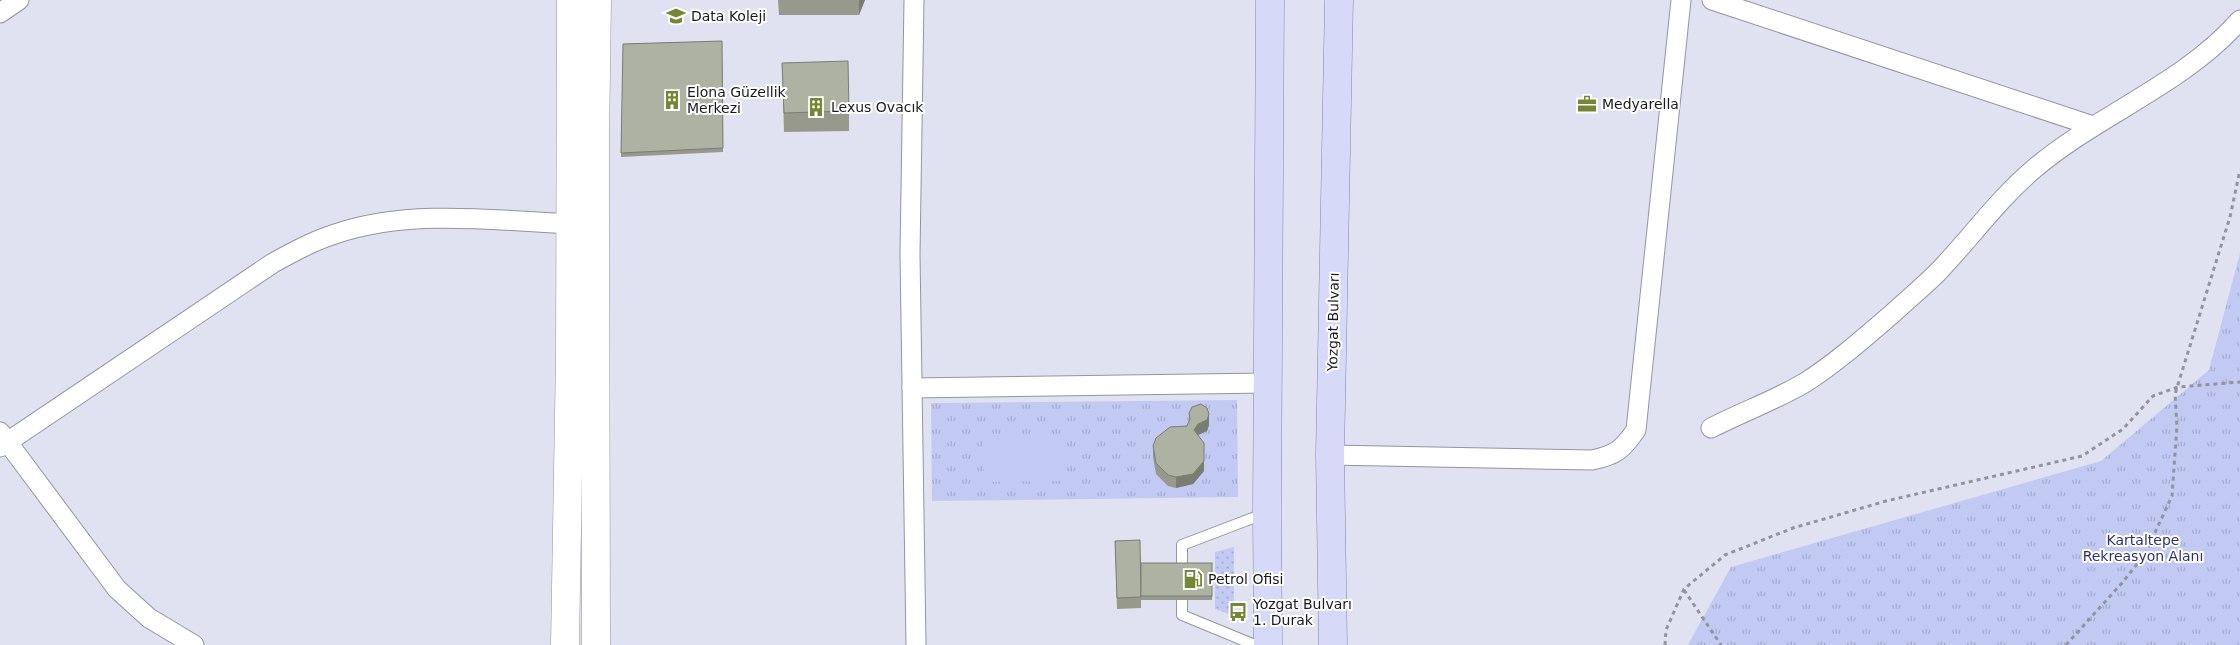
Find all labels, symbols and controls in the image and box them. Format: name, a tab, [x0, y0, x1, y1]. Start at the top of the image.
school or university icon: Data Koleji	[665, 5, 687, 27]
place label: Data Koleji	[691, 8, 766, 24]
place label: Elona Güzellik Merkezi	[687, 84, 787, 116]
building icon: Elona Güzellik Merkezi	[661, 89, 683, 111]
office icon: Medyarella	[1576, 93, 1598, 115]
building icon: Lexus Ovacık	[805, 96, 827, 118]
place label: Medyarella	[1602, 96, 1679, 112]
place label: Lexus Ovacık	[831, 99, 924, 115]
street label: Yozgat Bulvarı	[1324, 272, 1342, 373]
park label: Kartaltepe Rekreasyon Alanı	[2083, 532, 2203, 564]
fuel station icon: Petrol Ofisi	[1182, 568, 1204, 590]
place label: Petrol Ofisi	[1208, 571, 1283, 587]
place label: Yozgat Bulvarı 1. Durak	[1252, 596, 1352, 628]
bus stop icon: Yozgat Bulvarı 1. Durak	[1227, 601, 1249, 623]

